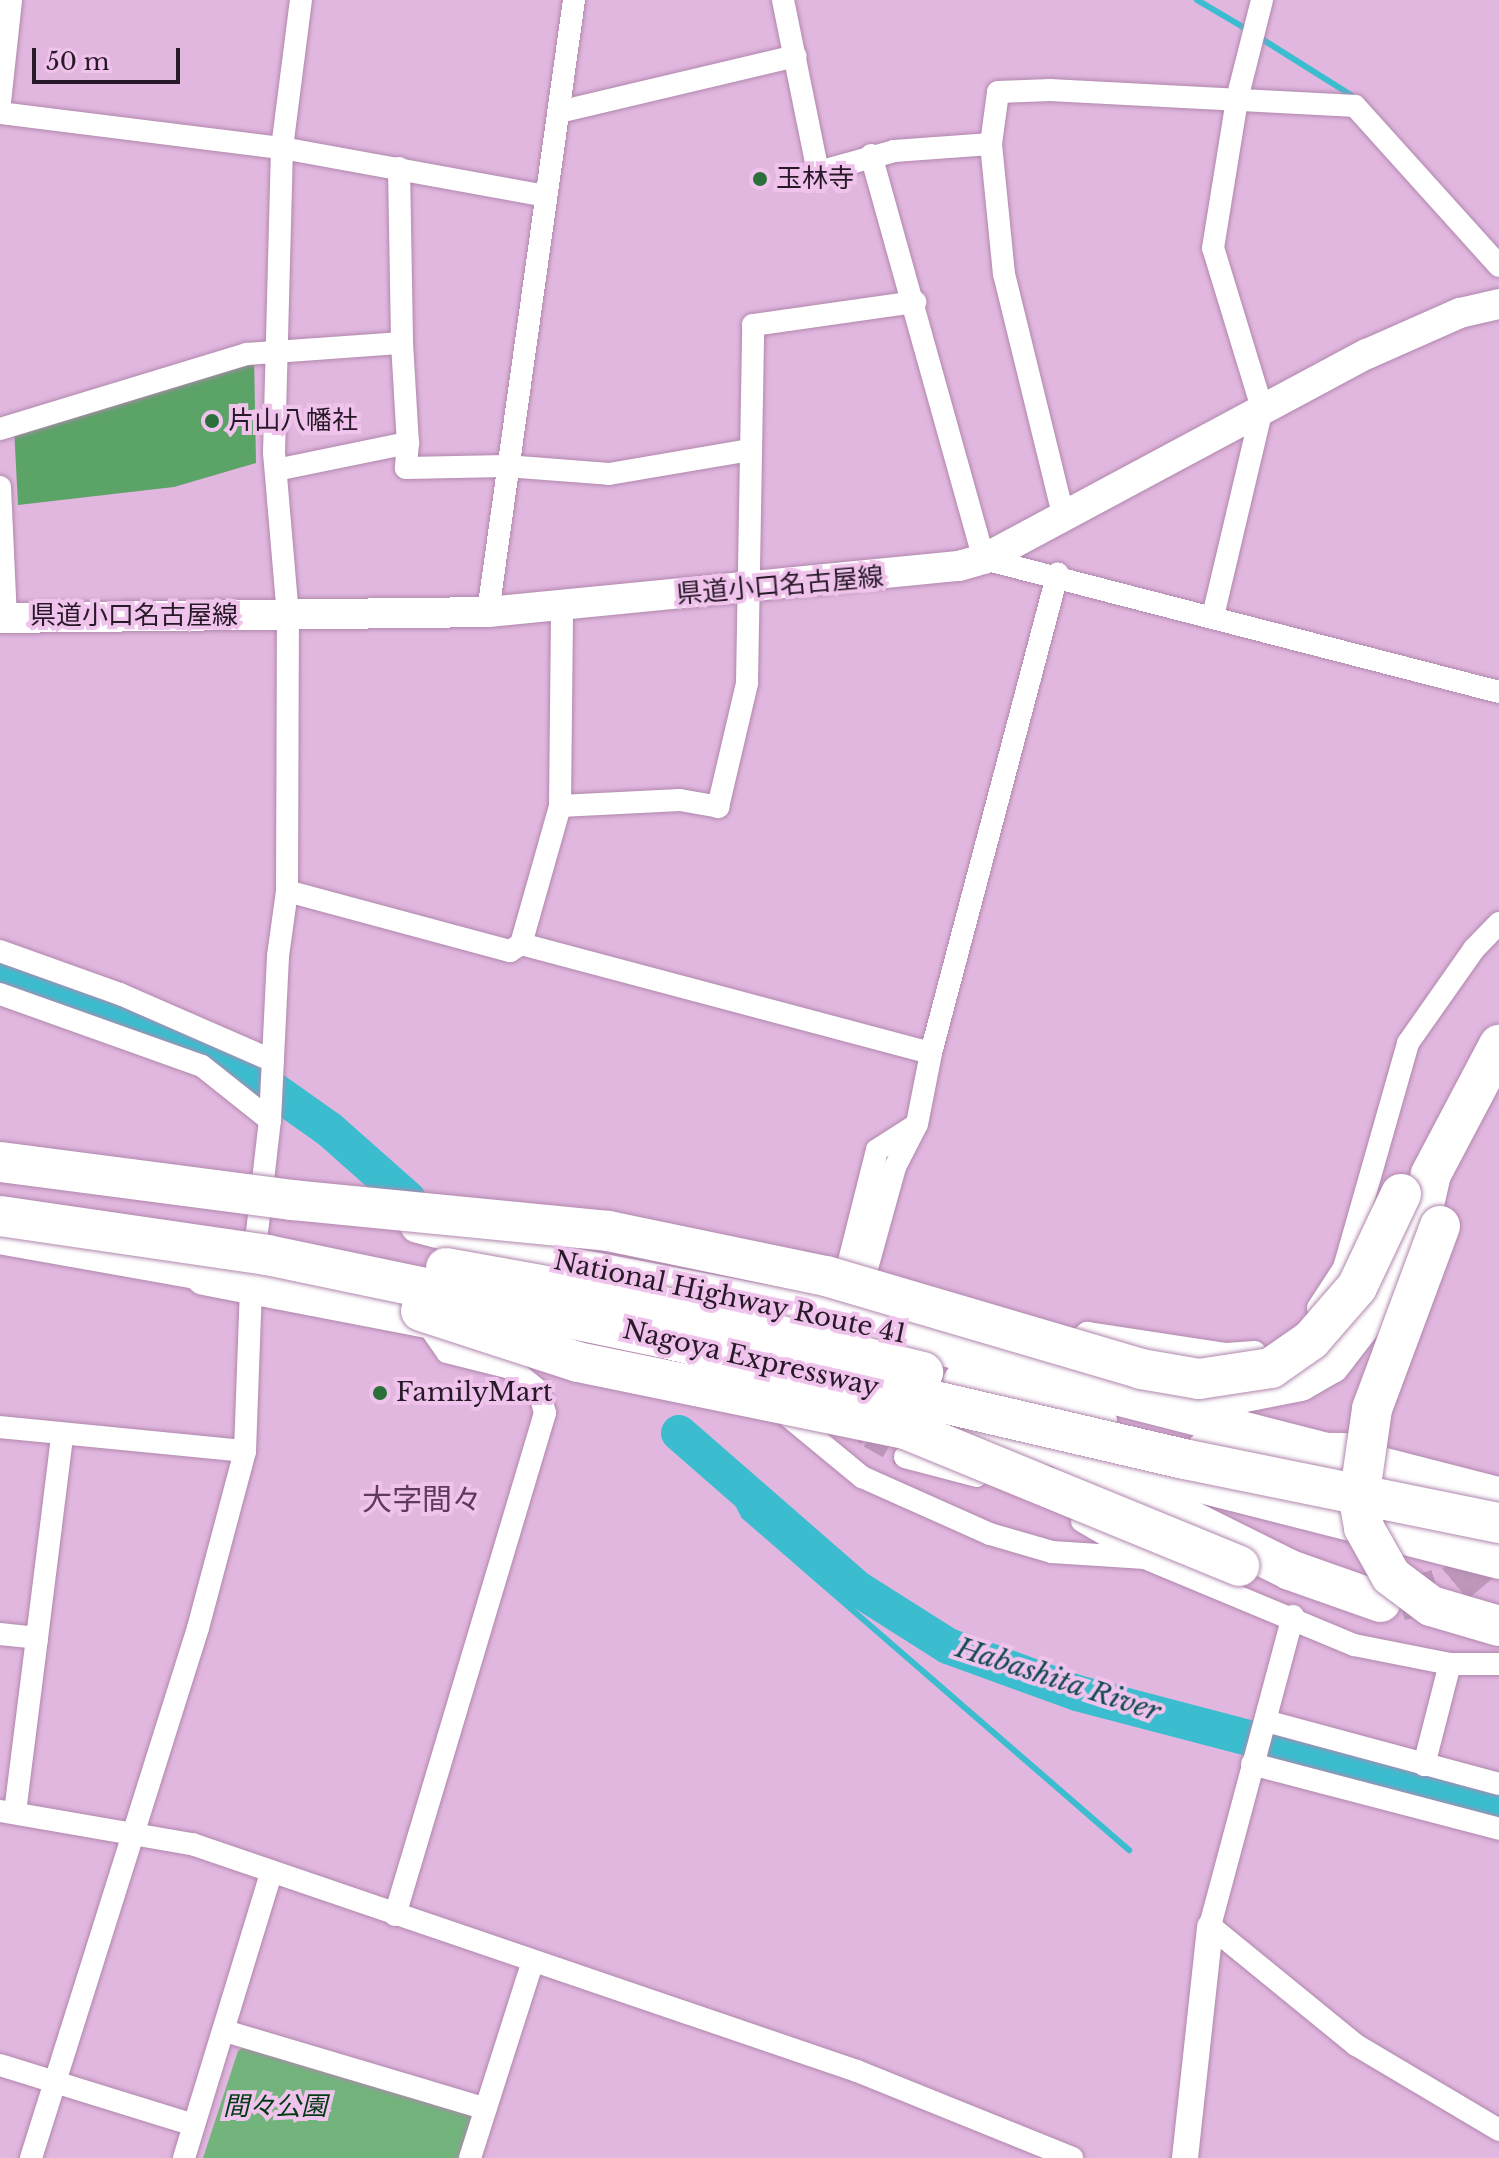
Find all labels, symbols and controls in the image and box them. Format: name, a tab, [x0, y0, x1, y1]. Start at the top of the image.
scale bar	[36, 32, 184, 82]
text: 50 m	[46, 47, 109, 76]
place label: 玉林寺	[776, 163, 854, 195]
marker: 玉林寺	[751, 170, 769, 188]
place label: 片山八幡社	[228, 405, 358, 437]
marker: 片山八幡社	[203, 412, 221, 430]
street label: 県道小口名古屋線	[675, 561, 885, 611]
street label: 県道小口名古屋線	[30, 600, 238, 632]
street label: National Highway Route 41	[551, 1245, 909, 1351]
street label: Nagoya Expressway	[620, 1314, 882, 1404]
place label: FamilyMart	[396, 1377, 553, 1409]
marker: FamilyMart	[371, 1384, 389, 1402]
district label: 大字間々	[362, 1482, 482, 1518]
water label: Habashita River	[951, 1631, 1165, 1729]
park label: 間々公園	[223, 2091, 327, 2123]

